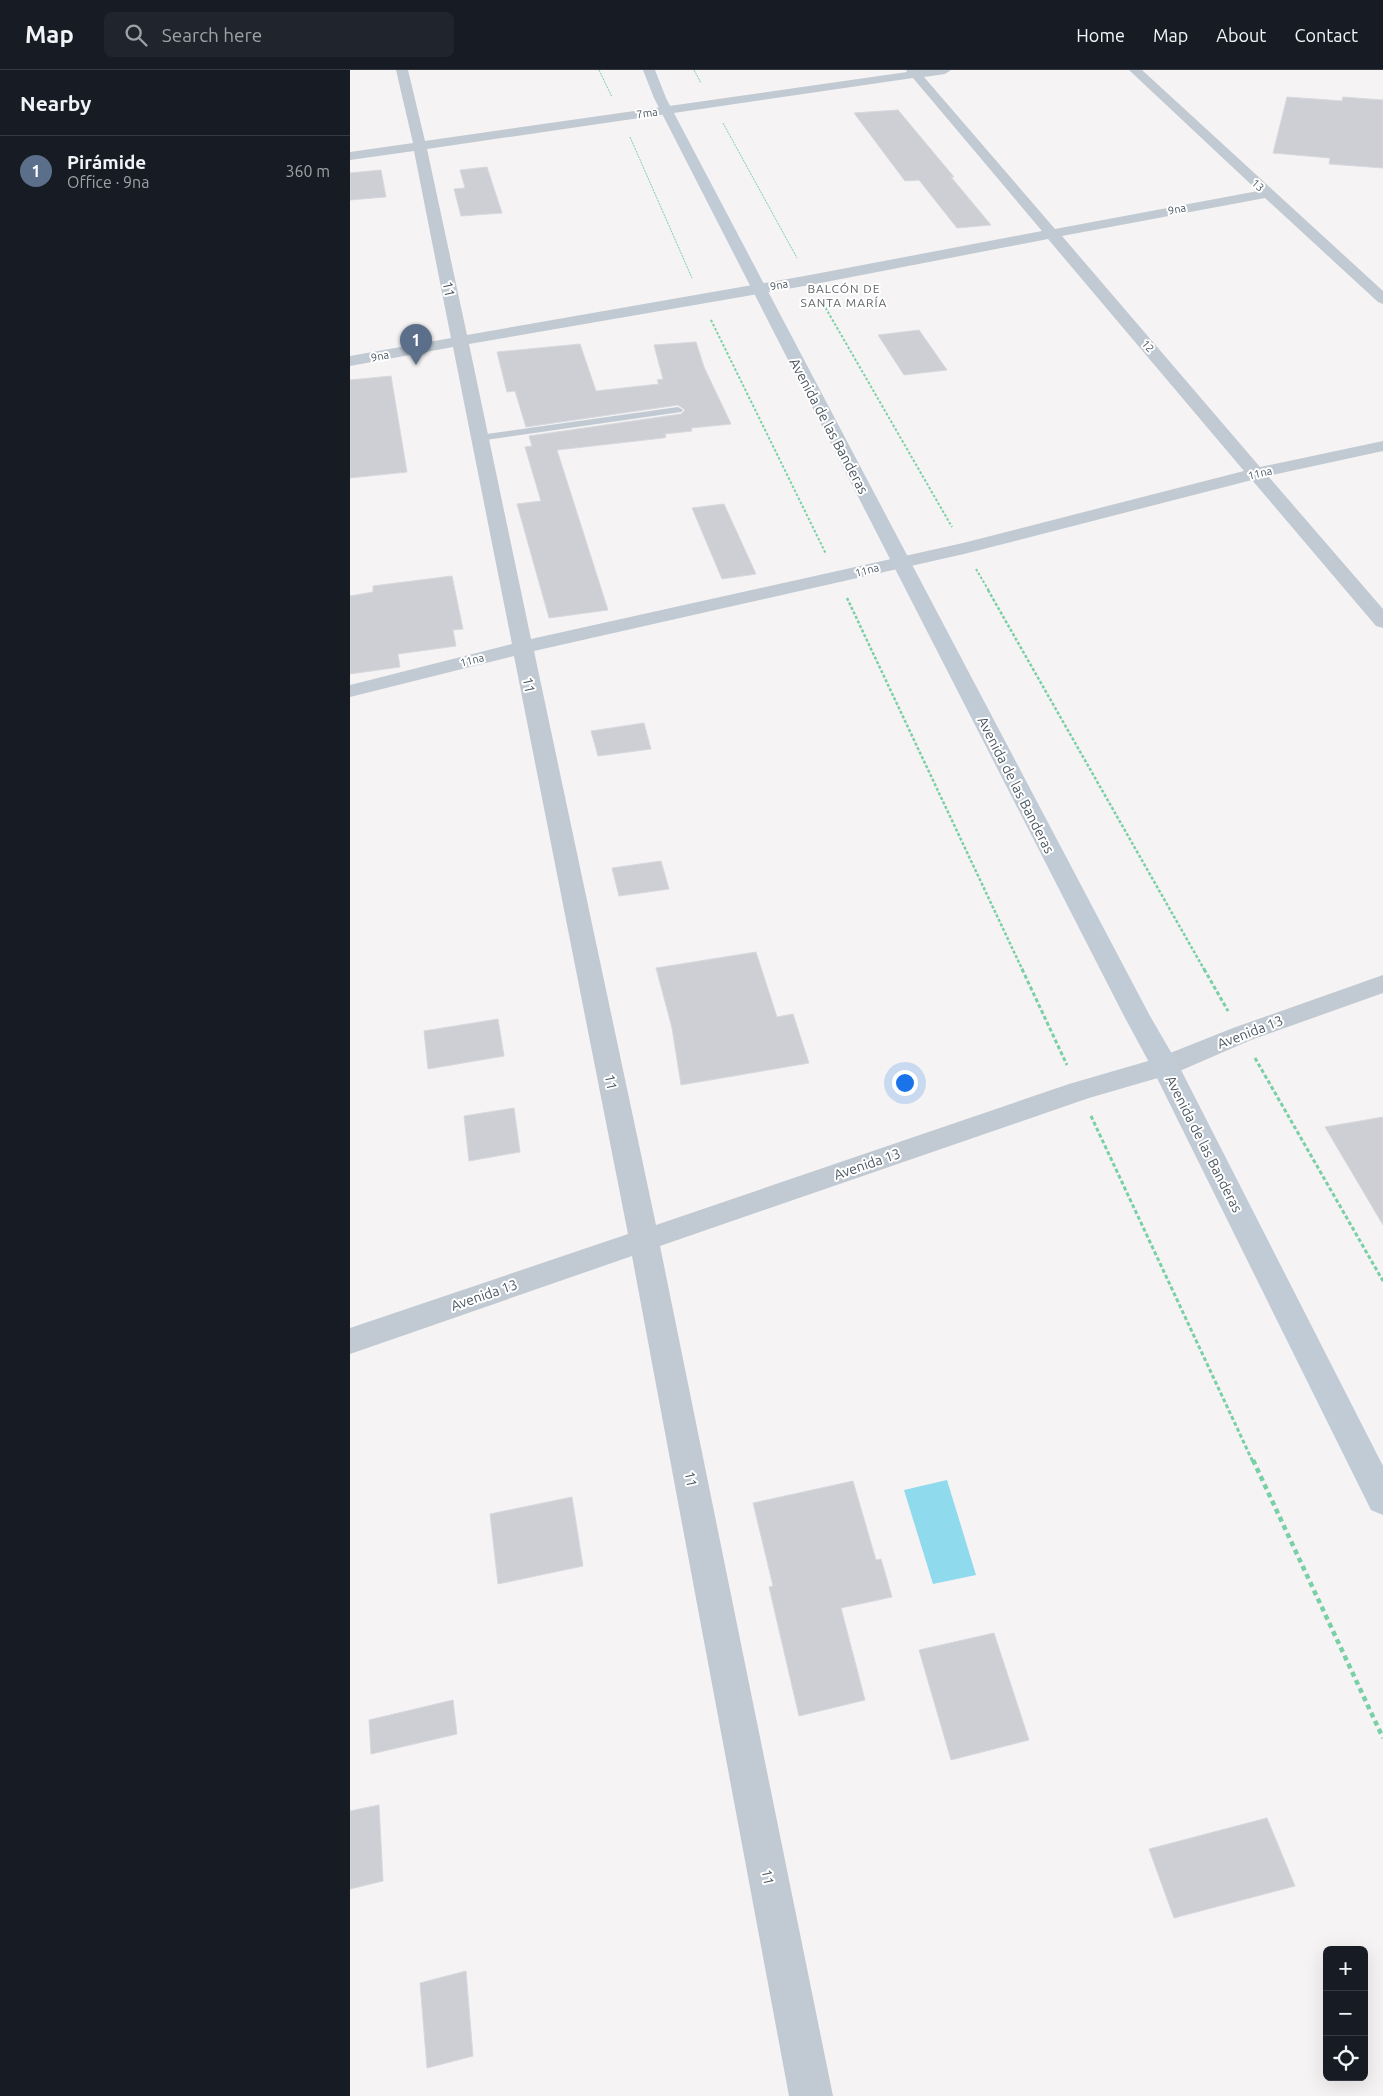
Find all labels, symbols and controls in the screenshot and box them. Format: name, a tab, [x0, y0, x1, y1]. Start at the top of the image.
search box	[104, 12, 454, 57]
text: Map	[25, 21, 74, 48]
icon: search	[122, 21, 150, 49]
text: Search here	[162, 24, 262, 46]
text: Home	[1076, 25, 1125, 45]
text: Map	[1153, 25, 1188, 45]
text: About	[1216, 25, 1266, 45]
text: Contact	[1294, 25, 1358, 45]
text: Nearby	[20, 91, 91, 115]
street label: 7ma	[636, 106, 658, 120]
text: Pirámide	[67, 151, 146, 173]
text: 1	[31, 162, 41, 180]
text: 360 m	[285, 162, 330, 180]
text: Office · 9na	[67, 173, 149, 191]
street label: 13	[1249, 176, 1267, 194]
street label: 9na	[1167, 201, 1187, 217]
street label: 9na	[769, 278, 789, 292]
street label: 11	[440, 280, 458, 298]
district label: BALCÓN DE SANTA MARÍA	[801, 282, 887, 309]
pin: 1	[400, 324, 432, 365]
street label: 12	[1139, 337, 1157, 355]
street label: 9na	[370, 348, 390, 364]
street label: Avenida de las Banderas	[786, 355, 872, 497]
street label: 11na	[1247, 464, 1273, 482]
street label: 11na	[854, 561, 880, 579]
street label: 11na	[459, 651, 485, 669]
street label: 11	[520, 676, 538, 694]
street label: Avenida de las Banderas	[975, 714, 1057, 856]
street label: Avenida 13	[1215, 1012, 1285, 1052]
your location	[892, 1070, 918, 1096]
street label: 11	[602, 1073, 620, 1091]
street label: Avenida de las Banderas	[1163, 1073, 1245, 1215]
street label: Avenida 13	[832, 1145, 902, 1183]
street label: Avenida 13	[449, 1276, 519, 1314]
street label: 11	[682, 1470, 700, 1488]
street label: 11	[759, 1868, 777, 1886]
map controls	[1323, 1946, 1368, 2081]
button: +	[1323, 1946, 1368, 1991]
button: −	[1323, 1991, 1368, 2036]
button: locate	[1323, 2036, 1368, 2081]

